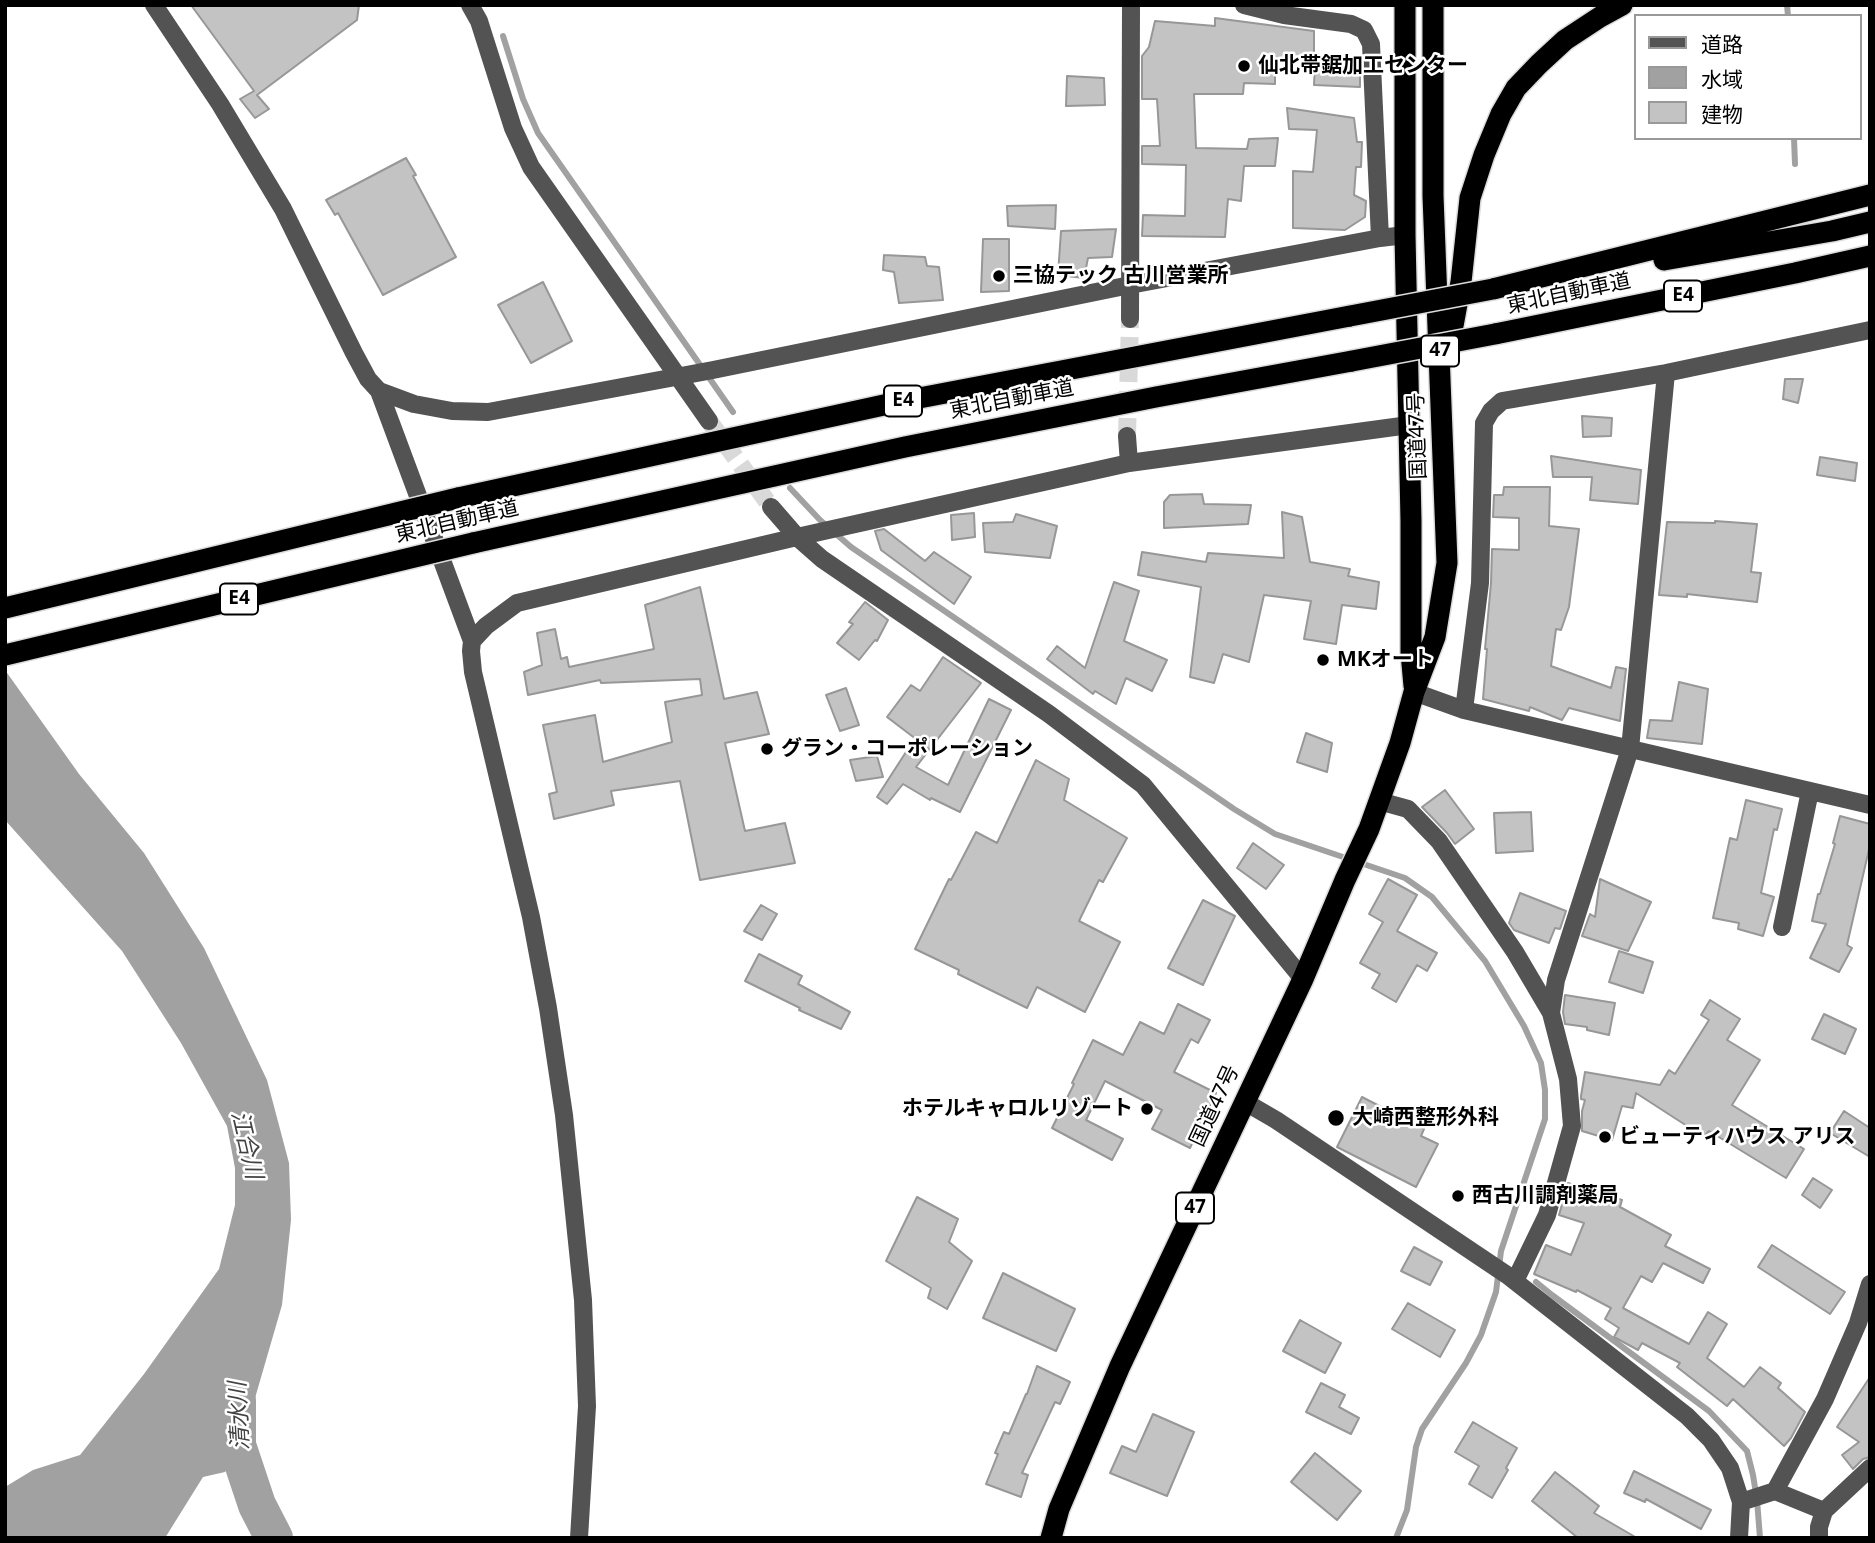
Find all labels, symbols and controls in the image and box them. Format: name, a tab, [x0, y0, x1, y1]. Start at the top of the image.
legend	[1633, 14, 1861, 140]
text: 道路	[1701, 30, 1743, 58]
place label: 仙北帯鋸加工センター	[1258, 53, 1468, 79]
marker: 仙北帯鋸加工センター	[1236, 58, 1252, 74]
text: 水域	[1701, 65, 1743, 93]
text: 建物	[1701, 100, 1743, 128]
place label: 三協テック 古川営業所	[1013, 263, 1228, 289]
marker: 三協テック 古川営業所	[991, 268, 1007, 284]
street label: 東北自動車道	[1505, 269, 1633, 319]
road number: E4	[1664, 280, 1702, 312]
road number: 47	[1421, 336, 1459, 366]
street label: 東北自動車道	[948, 376, 1076, 424]
road number: E4	[884, 386, 922, 416]
street label: 国道47号	[1404, 392, 1432, 480]
street label: 東北自動車道	[393, 496, 521, 548]
road number: E4	[220, 584, 258, 614]
place label: MKオート	[1337, 647, 1434, 673]
marker: MKオート	[1315, 652, 1331, 668]
place label: グラン・コーポレーション	[781, 736, 1033, 762]
marker: グラン・コーポレーション	[759, 741, 775, 757]
street label: 国道47号	[1185, 1061, 1245, 1151]
place label: ホテルキャロルリゾート	[902, 1096, 1133, 1122]
marker: ホテルキャロルリゾート	[1139, 1101, 1155, 1117]
place label: 大崎西整形外科	[1352, 1105, 1499, 1131]
water label: 江合川	[225, 1108, 267, 1182]
marker: 大崎西整形外科	[1326, 1108, 1346, 1128]
place label: ビューティハウス アリス	[1619, 1124, 1855, 1150]
marker: ビューティハウス アリス	[1597, 1129, 1613, 1145]
place label: 西古川調剤薬局	[1472, 1183, 1619, 1209]
marker: 西古川調剤薬局	[1450, 1188, 1466, 1204]
road number: 47	[1176, 1192, 1214, 1224]
water label: 清水川	[224, 1381, 256, 1451]

